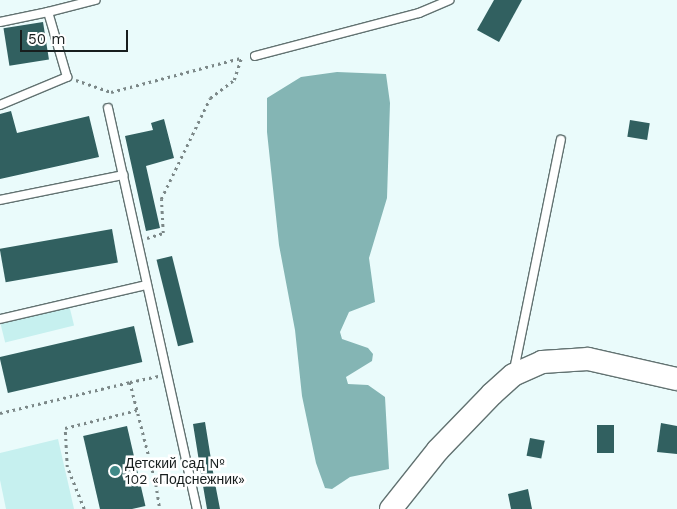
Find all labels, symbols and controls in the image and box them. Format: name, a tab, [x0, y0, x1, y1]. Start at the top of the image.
scale bar	[22, 20, 130, 52]
text: 50 m	[28, 30, 65, 48]
place label: Детский сад № 102 «Подснежник»	[125, 455, 245, 488]
marker: Детский сад № 102 «Подснежник»	[109, 465, 121, 477]

